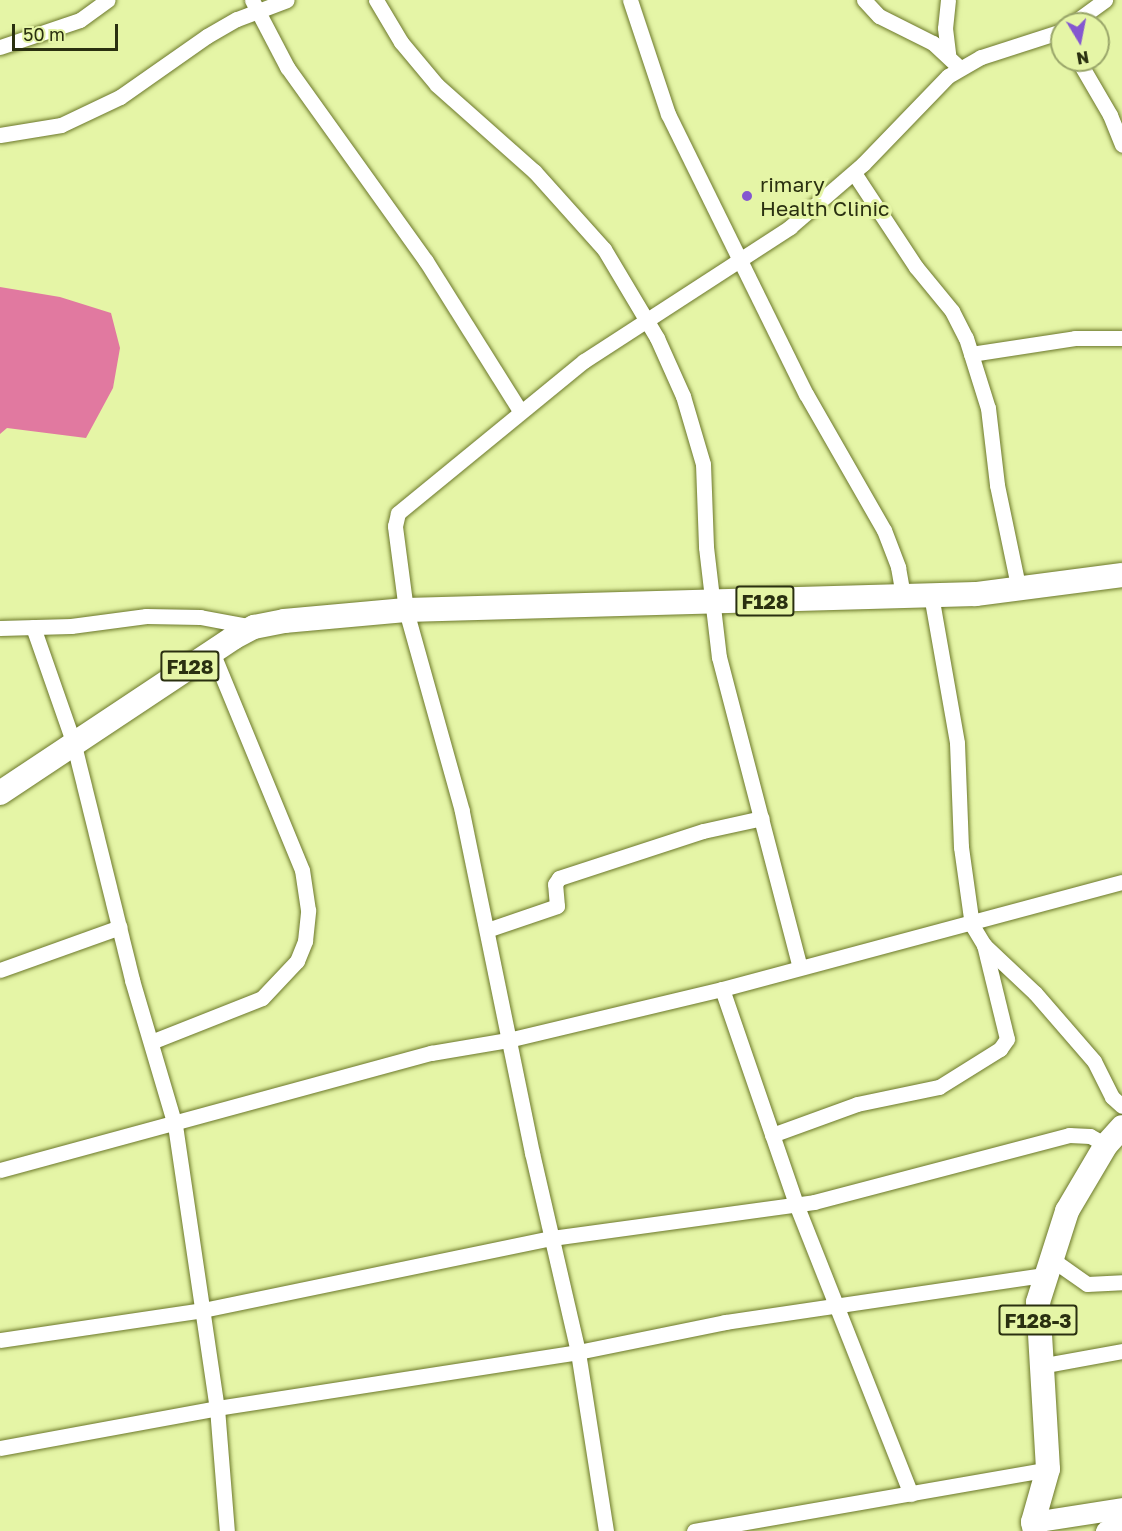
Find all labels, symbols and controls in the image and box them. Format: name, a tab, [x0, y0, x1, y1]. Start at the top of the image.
scale bar	[15, 12, 122, 50]
north arrow	[1050, 12, 1110, 72]
text: 50 m	[23, 23, 65, 45]
text: N	[1075, 47, 1091, 69]
place label: rimary Health Clinic	[760, 171, 889, 221]
marker: rimary Health Clinic	[738, 187, 756, 205]
road number: F128	[735, 584, 795, 618]
road number: F128	[160, 649, 220, 683]
road number: F128-3	[998, 1303, 1078, 1337]

